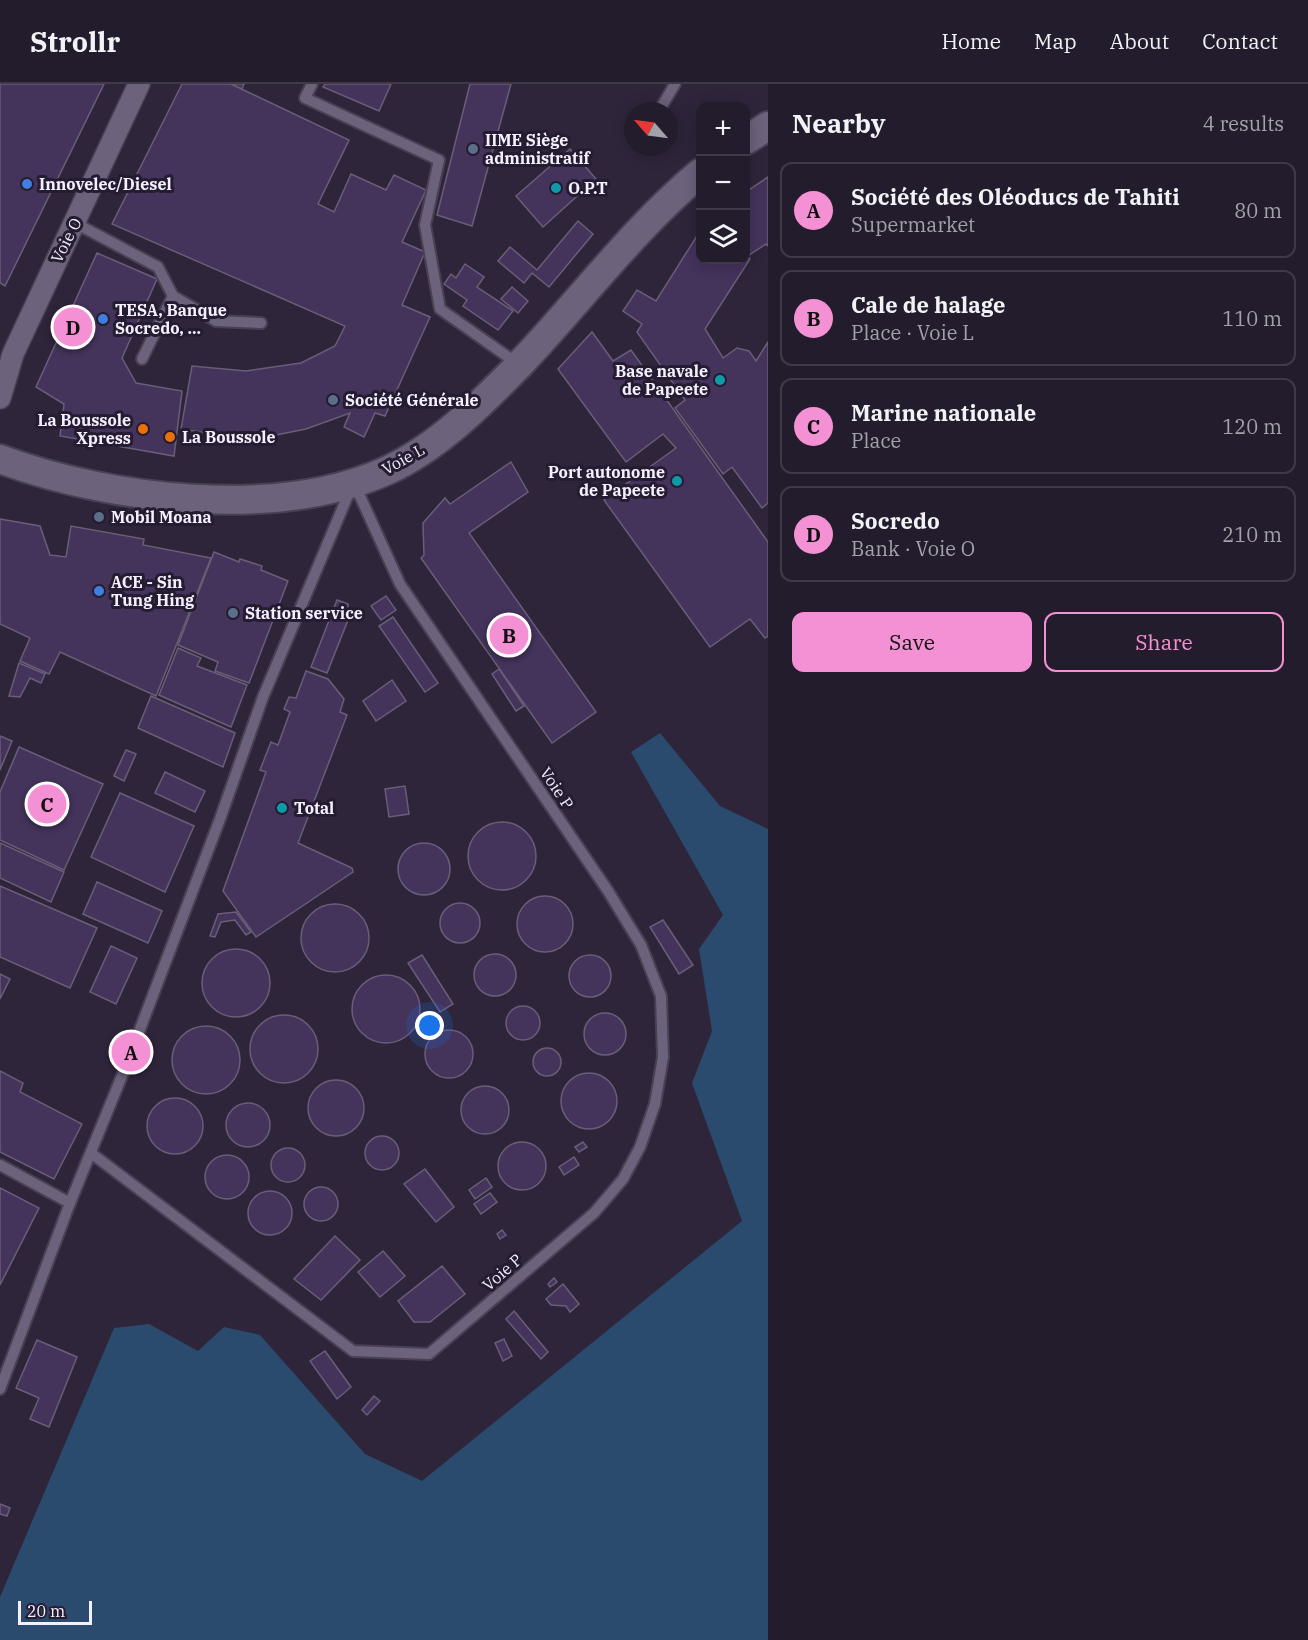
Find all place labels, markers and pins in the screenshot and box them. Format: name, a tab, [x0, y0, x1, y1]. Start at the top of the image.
place label: IIME Siège administratif	[485, 130, 592, 168]
marker: IIME Siège administratif	[466, 142, 480, 156]
place label: Innovelec/Diesel	[39, 174, 172, 194]
marker: Innovelec/Diesel	[20, 177, 34, 191]
place label: O.P.T	[568, 178, 608, 198]
marker: O.P.T	[549, 181, 563, 195]
place label: TESA, Banque Socredo, ...	[115, 300, 227, 338]
pin: D	[54, 304, 92, 350]
marker: TESA, Banque Socredo, ...	[96, 312, 110, 326]
place label: Base navale de Papeete	[615, 361, 708, 399]
marker: Base navale de Papeete	[713, 373, 727, 387]
place label: Société Générale	[345, 390, 479, 410]
marker: Société Générale	[326, 393, 340, 407]
place label: La Boussole Xpress	[37, 410, 131, 448]
marker: La Boussole Xpress	[136, 422, 150, 436]
place label: La Boussole	[182, 427, 276, 447]
marker: La Boussole	[163, 430, 177, 444]
place label: Port autonome de Papeete	[548, 462, 665, 500]
marker: Port autonome de Papeete	[670, 474, 684, 488]
place label: Mobil Moana	[111, 507, 212, 527]
marker: Mobil Moana	[92, 510, 106, 524]
place label: ACE - Sin Tung Hing	[111, 572, 195, 610]
marker: ACE - Sin Tung Hing	[92, 584, 106, 598]
place label: Station service	[245, 603, 363, 623]
marker: Station service	[226, 606, 240, 620]
pin: B	[490, 612, 528, 658]
pin: C	[28, 782, 66, 826]
place label: Total	[294, 798, 334, 818]
marker: Total	[275, 801, 289, 815]
pin: A	[112, 1030, 150, 1074]

